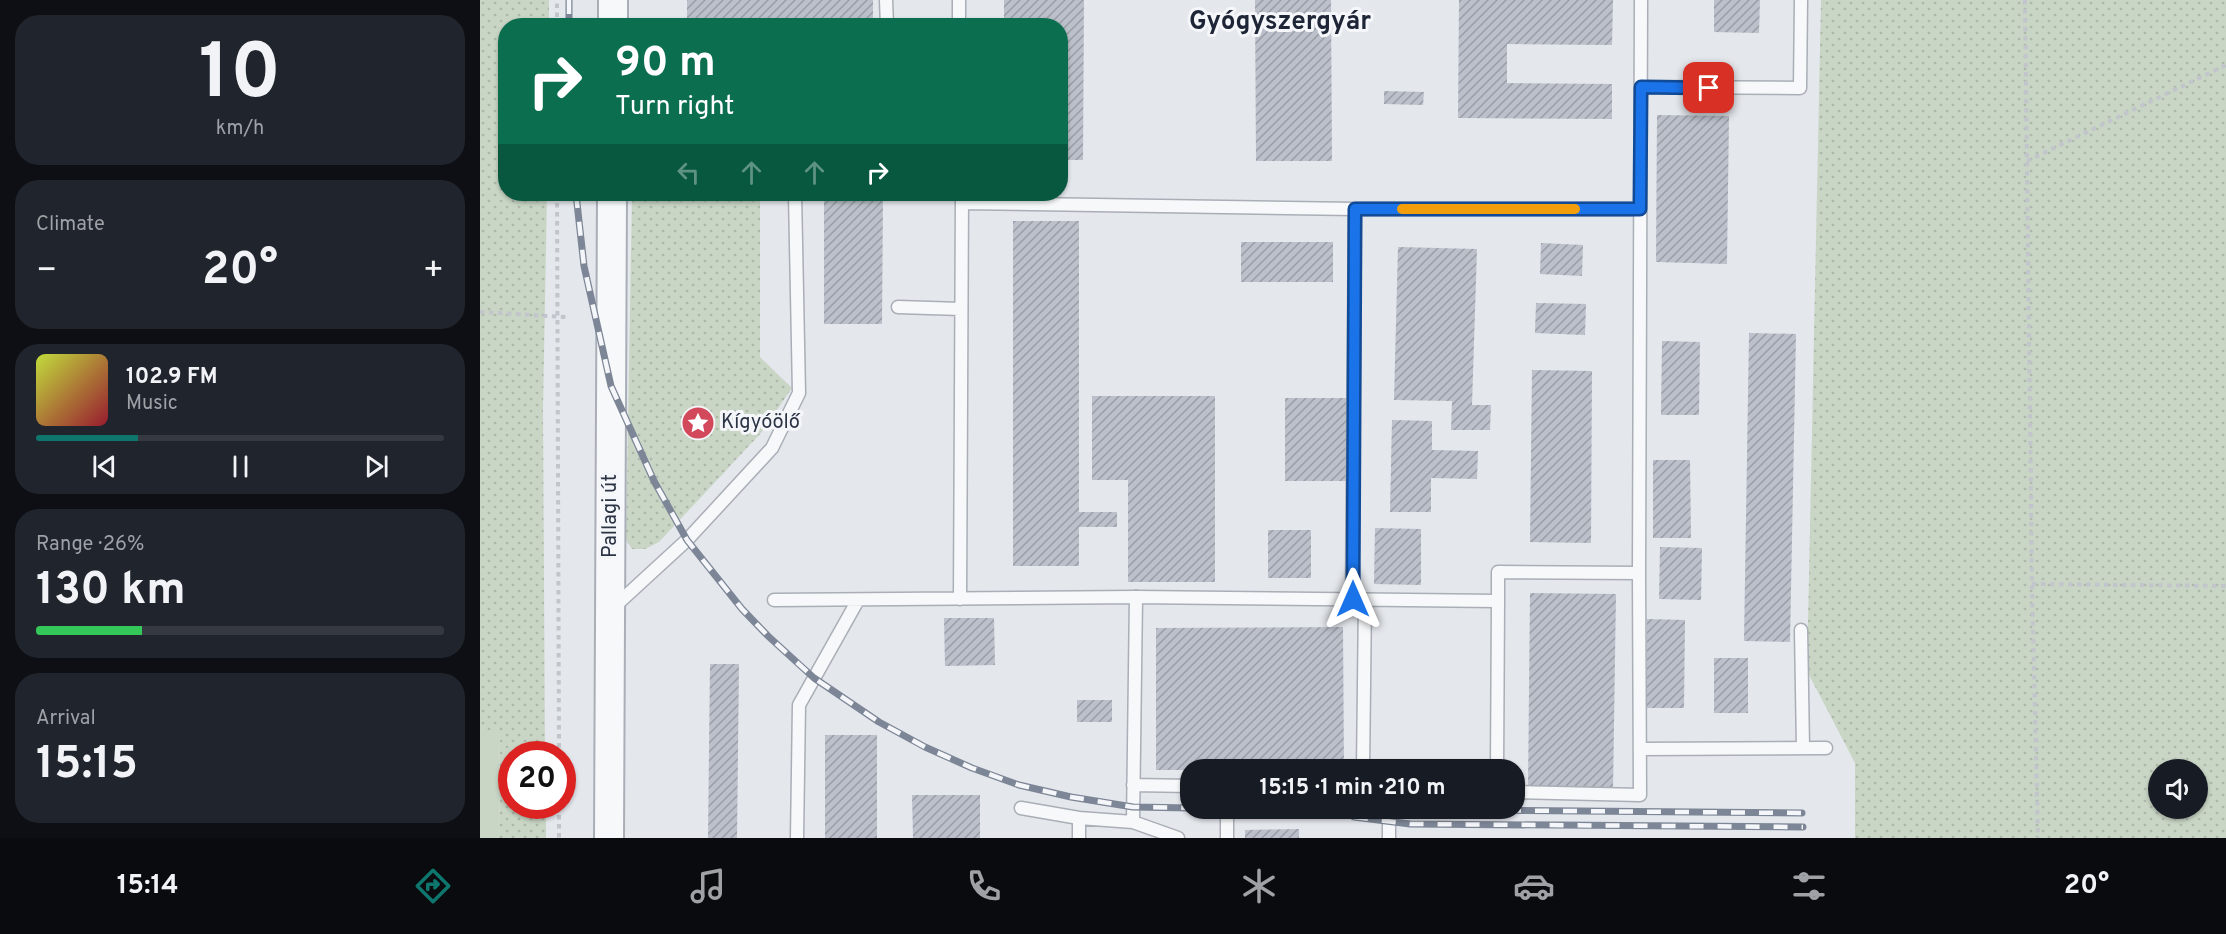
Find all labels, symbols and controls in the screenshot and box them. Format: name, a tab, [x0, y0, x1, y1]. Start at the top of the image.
district label: Gyógyszergyár	[1189, 6, 1371, 39]
text: 10	[199, 27, 281, 126]
text: 90 m	[615, 38, 716, 91]
icon: right	[516, 42, 594, 120]
pin	[1683, 62, 1734, 113]
icon: arrive	[1692, 71, 1725, 104]
text: Turn right	[615, 90, 734, 124]
text: km/h	[216, 116, 264, 142]
icon: left	[672, 156, 705, 189]
icon: ahead	[735, 156, 768, 189]
icon: ahead	[798, 156, 831, 189]
icon: right	[861, 156, 894, 189]
text: Climate	[36, 212, 105, 238]
text: 20°	[202, 243, 278, 300]
text: −	[36, 251, 57, 293]
text: +	[423, 251, 444, 293]
text: 102.9 FM	[126, 364, 218, 391]
text: Music	[126, 391, 178, 417]
place icon: Kígyóölő	[680, 405, 716, 441]
place label: Kígyóölő	[721, 410, 801, 436]
icon: previous	[88, 450, 121, 483]
icon: pause	[224, 450, 257, 483]
icon: next	[360, 450, 393, 483]
street label: Pallagi út	[598, 474, 624, 558]
text: Range · 26%	[36, 532, 144, 558]
text: 130 km	[36, 563, 186, 620]
position arrow	[1321, 567, 1385, 631]
text: Arrival	[36, 706, 96, 732]
text: 15:15	[36, 737, 138, 794]
speed limit sign: 20	[498, 741, 576, 819]
map controls	[2148, 759, 2208, 819]
button: sound	[2148, 759, 2208, 819]
text: 15:15 · 1 min · 210 m	[1259, 775, 1446, 802]
icon: directions	[412, 865, 454, 907]
icon: music	[687, 865, 729, 907]
icon: phone	[963, 865, 1005, 907]
icon: climate	[1238, 865, 1280, 907]
icon: car	[1513, 865, 1555, 907]
icon: filters	[1788, 865, 1830, 907]
text: 15:14	[117, 869, 179, 903]
text: 20°	[2064, 869, 2109, 903]

